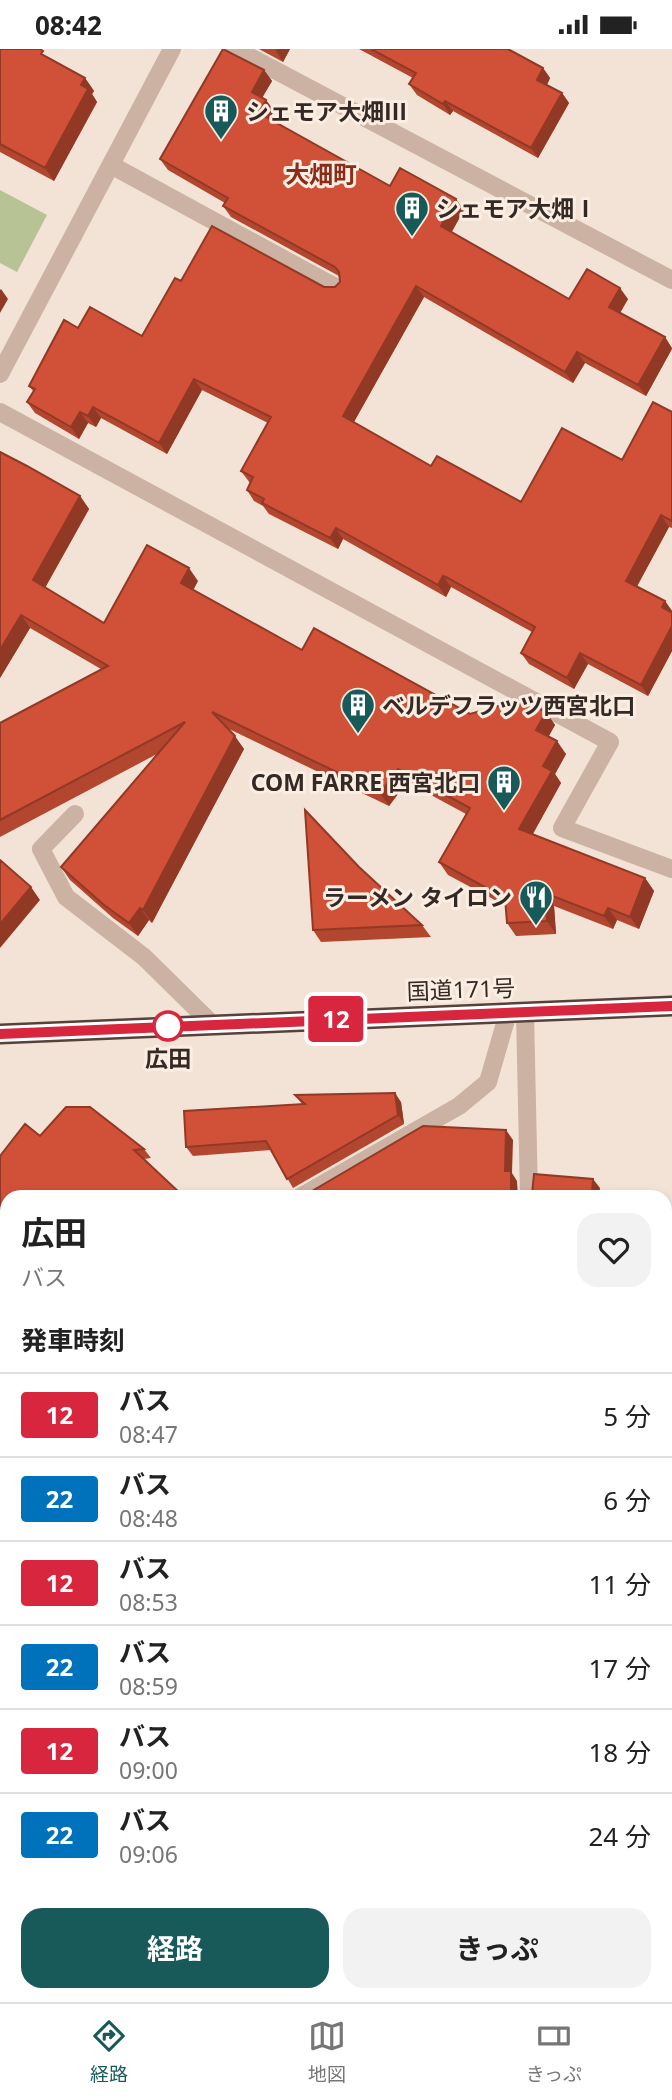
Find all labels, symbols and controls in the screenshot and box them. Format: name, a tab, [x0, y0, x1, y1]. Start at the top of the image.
text: 08:42	[35, 7, 102, 43]
building icon: シェモア大畑Ⅲ	[202, 92, 240, 141]
place label: シェモア大畑Ⅲ	[246, 95, 407, 127]
district label: 大畑町	[285, 157, 357, 190]
building icon: シェモア大畑Ⅰ	[393, 189, 431, 238]
place label: シェモア大畑Ⅰ	[436, 192, 597, 224]
building icon: ベルデフラッツ西宮北口	[339, 686, 377, 735]
place label: ベルデフラッツ西宮北口	[382, 689, 635, 721]
building icon: COM FARRE 西宮北口	[485, 763, 523, 812]
place label: COM FARRE 西宮北口	[251, 766, 480, 798]
restaurant icon: ラーメン タイロン	[517, 878, 555, 927]
place label: ラーメン タイロン	[323, 881, 512, 913]
street label: 国道171号	[406, 971, 516, 1007]
line badge: 12	[304, 996, 368, 1042]
text: 12	[322, 1002, 350, 1035]
marker: 広田	[153, 1011, 183, 1041]
place label: 広田	[145, 1042, 191, 1074]
text: 広田	[21, 1210, 87, 1255]
button: heart	[577, 1213, 651, 1287]
text: バス	[21, 1261, 67, 1293]
text: 発車時刻	[21, 1322, 125, 1358]
text: バス	[119, 1382, 171, 1418]
text: 12	[46, 1398, 73, 1431]
text: 5 分	[603, 1398, 651, 1434]
text: 08:47	[119, 1418, 178, 1450]
text: バス	[119, 1466, 171, 1502]
text: 22	[46, 1482, 73, 1515]
text: 6 分	[603, 1482, 651, 1518]
text: 08:48	[119, 1502, 178, 1534]
text: バス	[119, 1550, 171, 1586]
text: 12	[46, 1566, 73, 1599]
text: 11 分	[588, 1566, 651, 1602]
text: 08:53	[119, 1586, 178, 1618]
text: バス	[119, 1634, 171, 1670]
text: 22	[46, 1650, 73, 1683]
text: 17 分	[588, 1650, 651, 1686]
text: 08:59	[119, 1670, 178, 1702]
text: バス	[119, 1718, 171, 1754]
text: 12	[46, 1734, 73, 1767]
text: 18 分	[588, 1734, 651, 1770]
text: 09:00	[119, 1754, 178, 1786]
text: バス	[119, 1802, 171, 1838]
text: 22	[46, 1818, 73, 1851]
text: 24 分	[588, 1818, 651, 1854]
text: 09:06	[119, 1838, 178, 1870]
button: 経路	[21, 1908, 329, 1988]
button: きっぷ	[343, 1908, 651, 1988]
tab: 経路	[90, 2017, 128, 2087]
tab: 地図	[308, 2017, 346, 2087]
tab: きっぷ	[526, 2017, 582, 2087]

